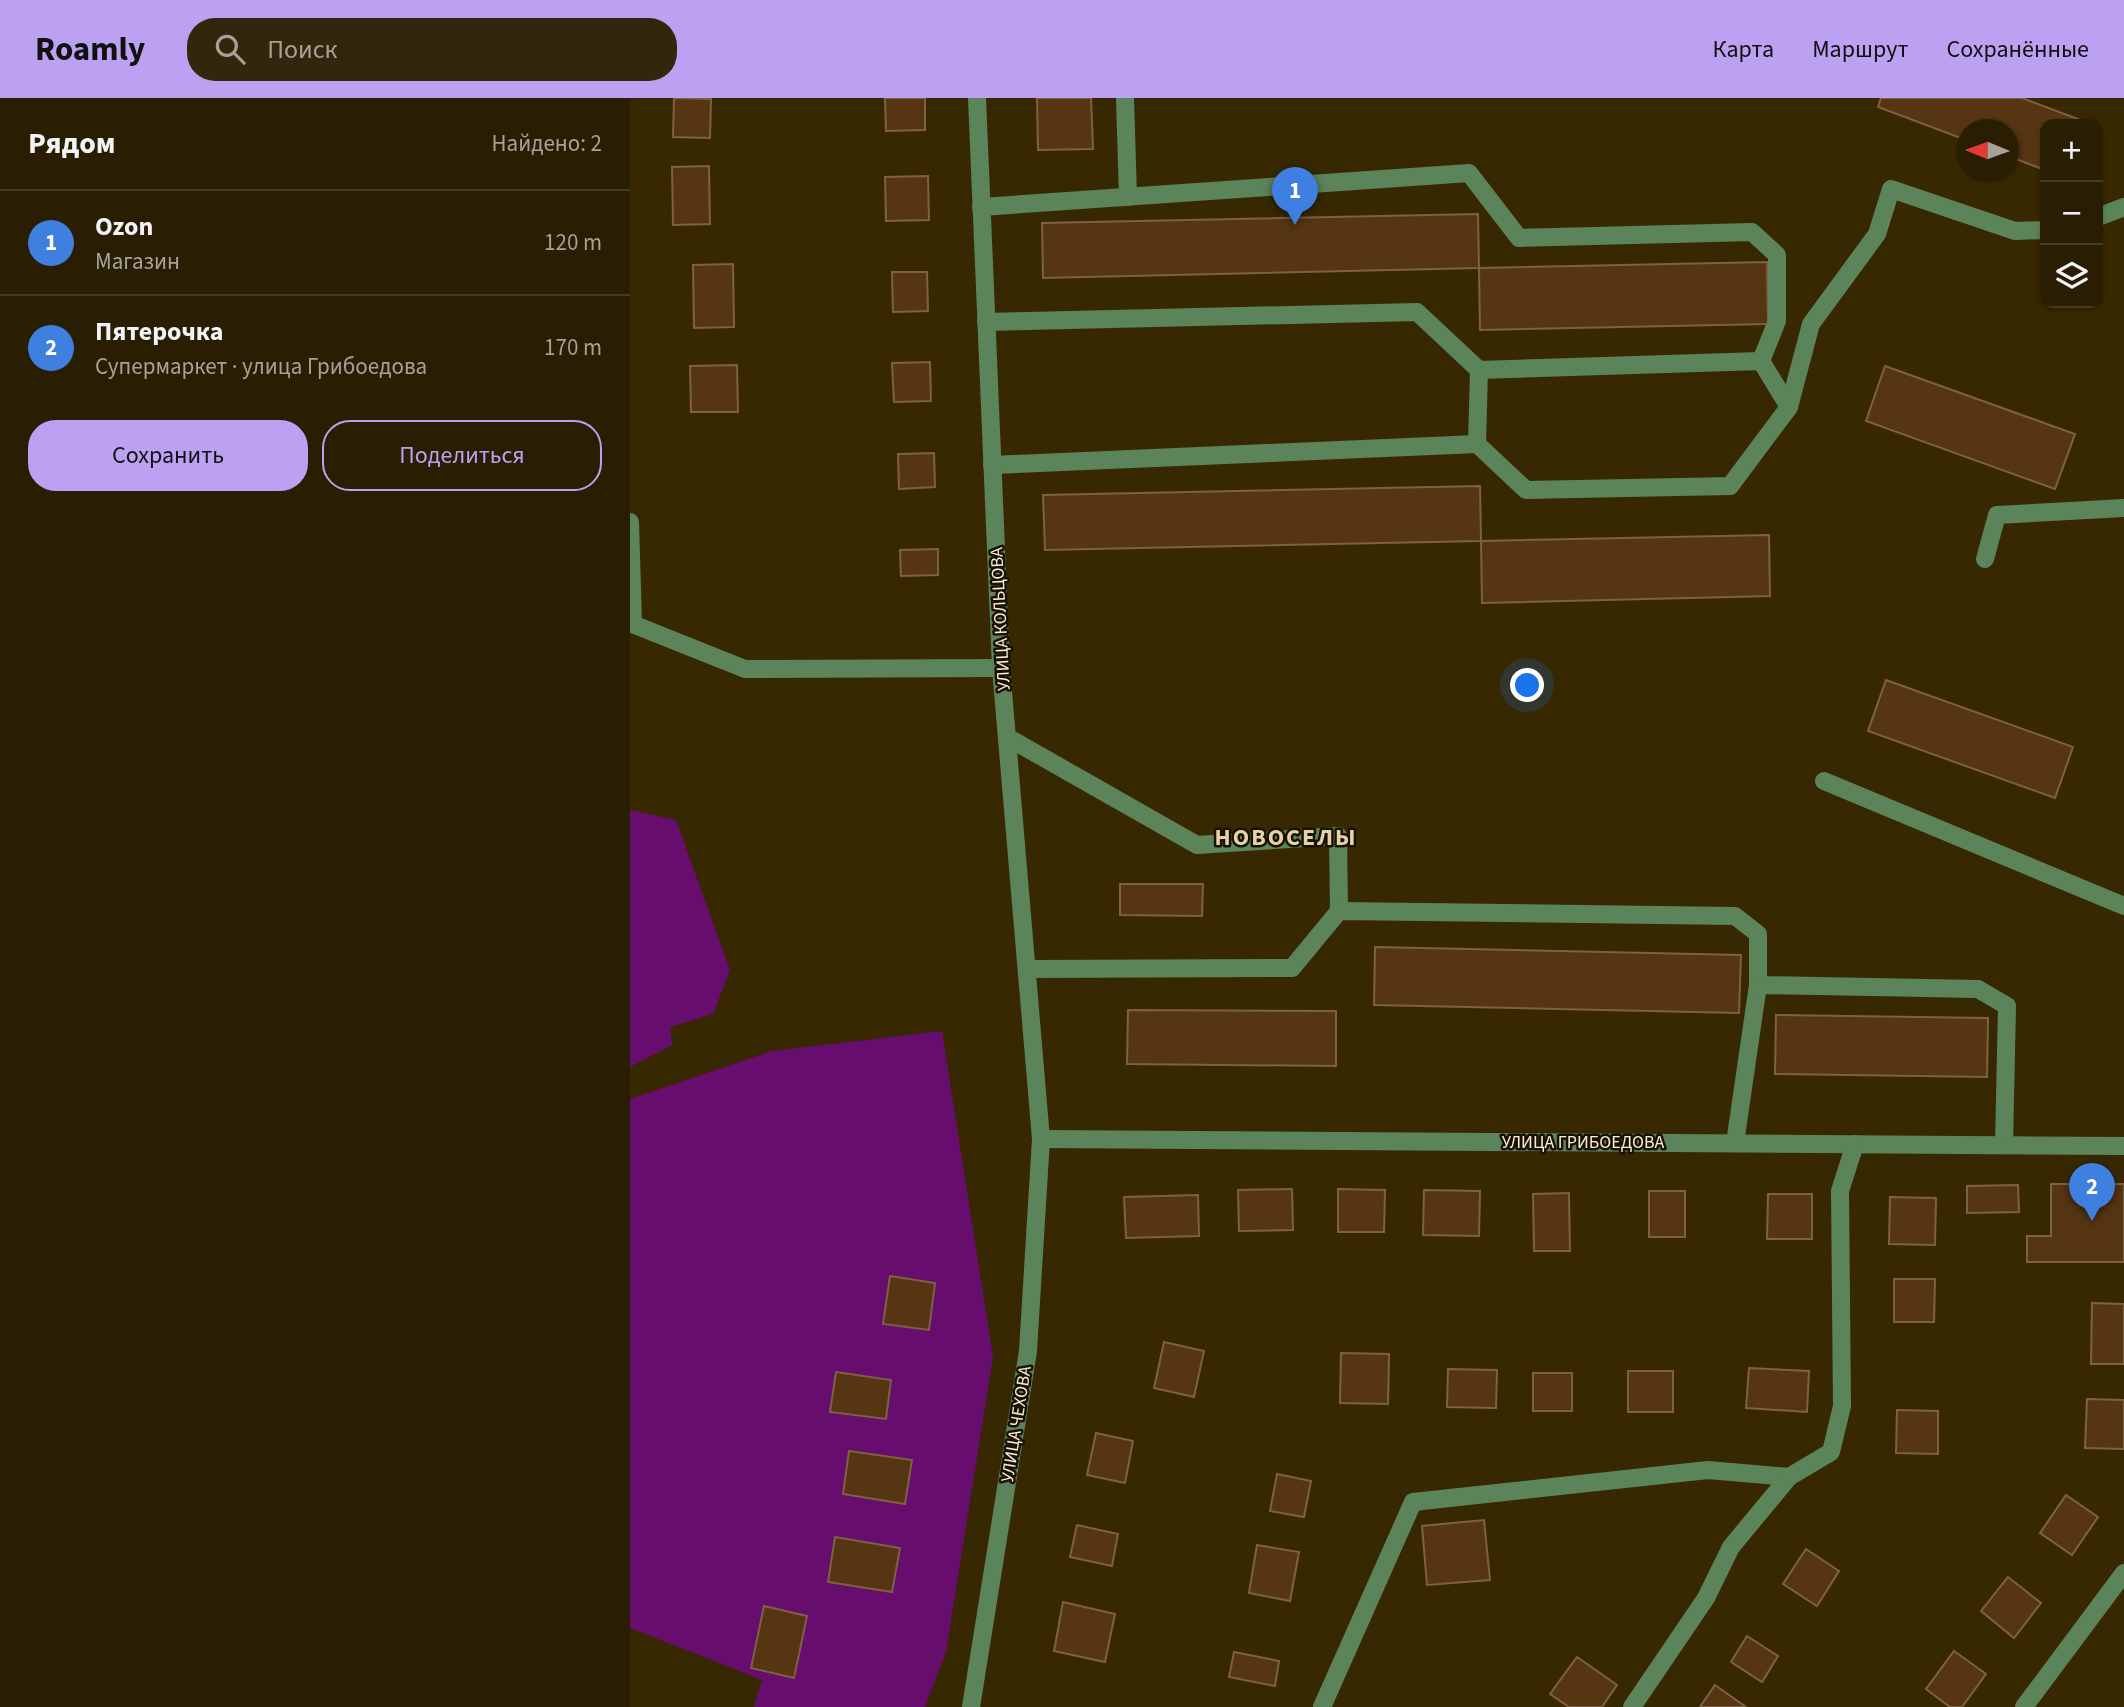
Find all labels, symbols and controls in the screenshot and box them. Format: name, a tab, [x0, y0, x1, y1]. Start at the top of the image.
search box	[187, 18, 677, 81]
text: Roamly	[35, 26, 145, 73]
icon: search	[211, 30, 249, 68]
text: Поиск	[267, 31, 337, 68]
text: Карта	[1713, 32, 1774, 67]
text: Маршрут	[1812, 32, 1908, 67]
text: Сохранённые	[1946, 32, 2089, 67]
north arrow	[1956, 119, 2019, 182]
map controls	[2040, 119, 2103, 308]
button: +	[2040, 119, 2103, 182]
text: Рядом	[28, 122, 116, 165]
text: Найдено: 2	[492, 127, 602, 160]
pin: 1	[1272, 167, 1318, 225]
button: −	[2040, 182, 2103, 245]
text: Ozon	[95, 208, 153, 245]
text: 1	[45, 226, 57, 259]
text: 120 m	[544, 226, 602, 259]
text: Магазин	[95, 245, 180, 278]
button: layers	[2040, 245, 2103, 308]
text: Пятерочка	[95, 313, 224, 350]
text: 2	[45, 331, 57, 364]
text: 170 m	[544, 331, 602, 364]
text: Супермаркет · улица Грибоедова	[95, 350, 427, 383]
button: Сохранить	[28, 420, 308, 491]
button: Поделиться	[322, 420, 602, 491]
street label: УЛИЦА КОЛЬЦОВА	[984, 546, 1017, 691]
your location	[1510, 668, 1544, 702]
district label: НОВОСЕЛЫ	[1215, 820, 1357, 855]
street label: УЛИЦА ГРИБОЕДОВА	[1502, 1130, 1665, 1155]
pin: 2	[2069, 1163, 2115, 1221]
street label: УЛИЦА ЧЕХОВА	[995, 1364, 1038, 1484]

